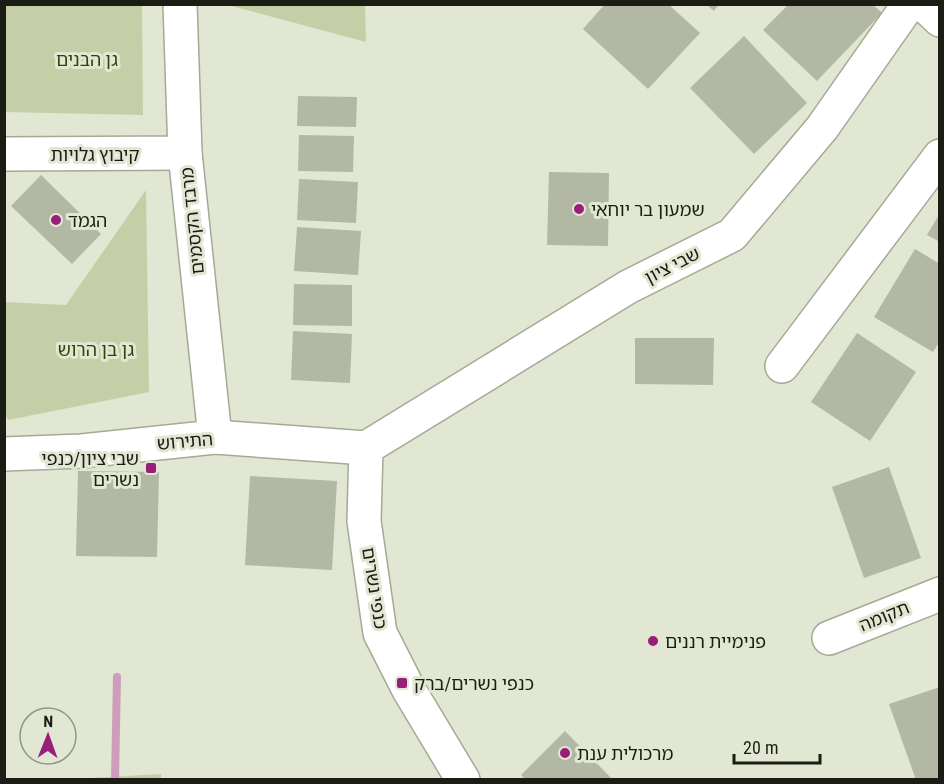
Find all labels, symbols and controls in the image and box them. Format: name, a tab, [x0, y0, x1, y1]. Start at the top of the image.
park label: גן הבנים	[56, 49, 118, 70]
street label: קיבוץ גלויות	[50, 144, 140, 165]
street label: מרבד הקסמים	[176, 166, 208, 276]
place label: שמעון בר יוחאי	[591, 199, 705, 220]
marker: שמעון בר יוחאי	[572, 202, 586, 216]
place label: הגמד	[68, 210, 107, 231]
marker: הגמד	[49, 213, 63, 227]
street label: שבי ציון	[641, 242, 703, 288]
park label: גן בן הרוש	[58, 339, 134, 360]
street label: התירוש	[156, 428, 214, 454]
place label: שבי ציון/כנפי נשרים	[41, 448, 139, 490]
marker: שבי ציון/כנפי נשרים	[144, 461, 158, 475]
street label: כנפי נשרים	[358, 546, 392, 630]
street label: תקומה	[856, 596, 912, 636]
place label: פנימיית רננים	[665, 631, 766, 652]
marker: פנימיית רננים	[646, 634, 660, 648]
place label: כנפי נשרים/ברק	[414, 673, 534, 694]
marker: כנפי נשרים/ברק	[395, 676, 409, 690]
north arrow	[18, 706, 78, 766]
text: N	[43, 712, 53, 731]
scale bar	[734, 727, 820, 765]
text: 20 m	[743, 737, 778, 758]
place label: מרכולית ענת	[577, 743, 673, 764]
marker: מרכולית ענת	[558, 746, 572, 760]

